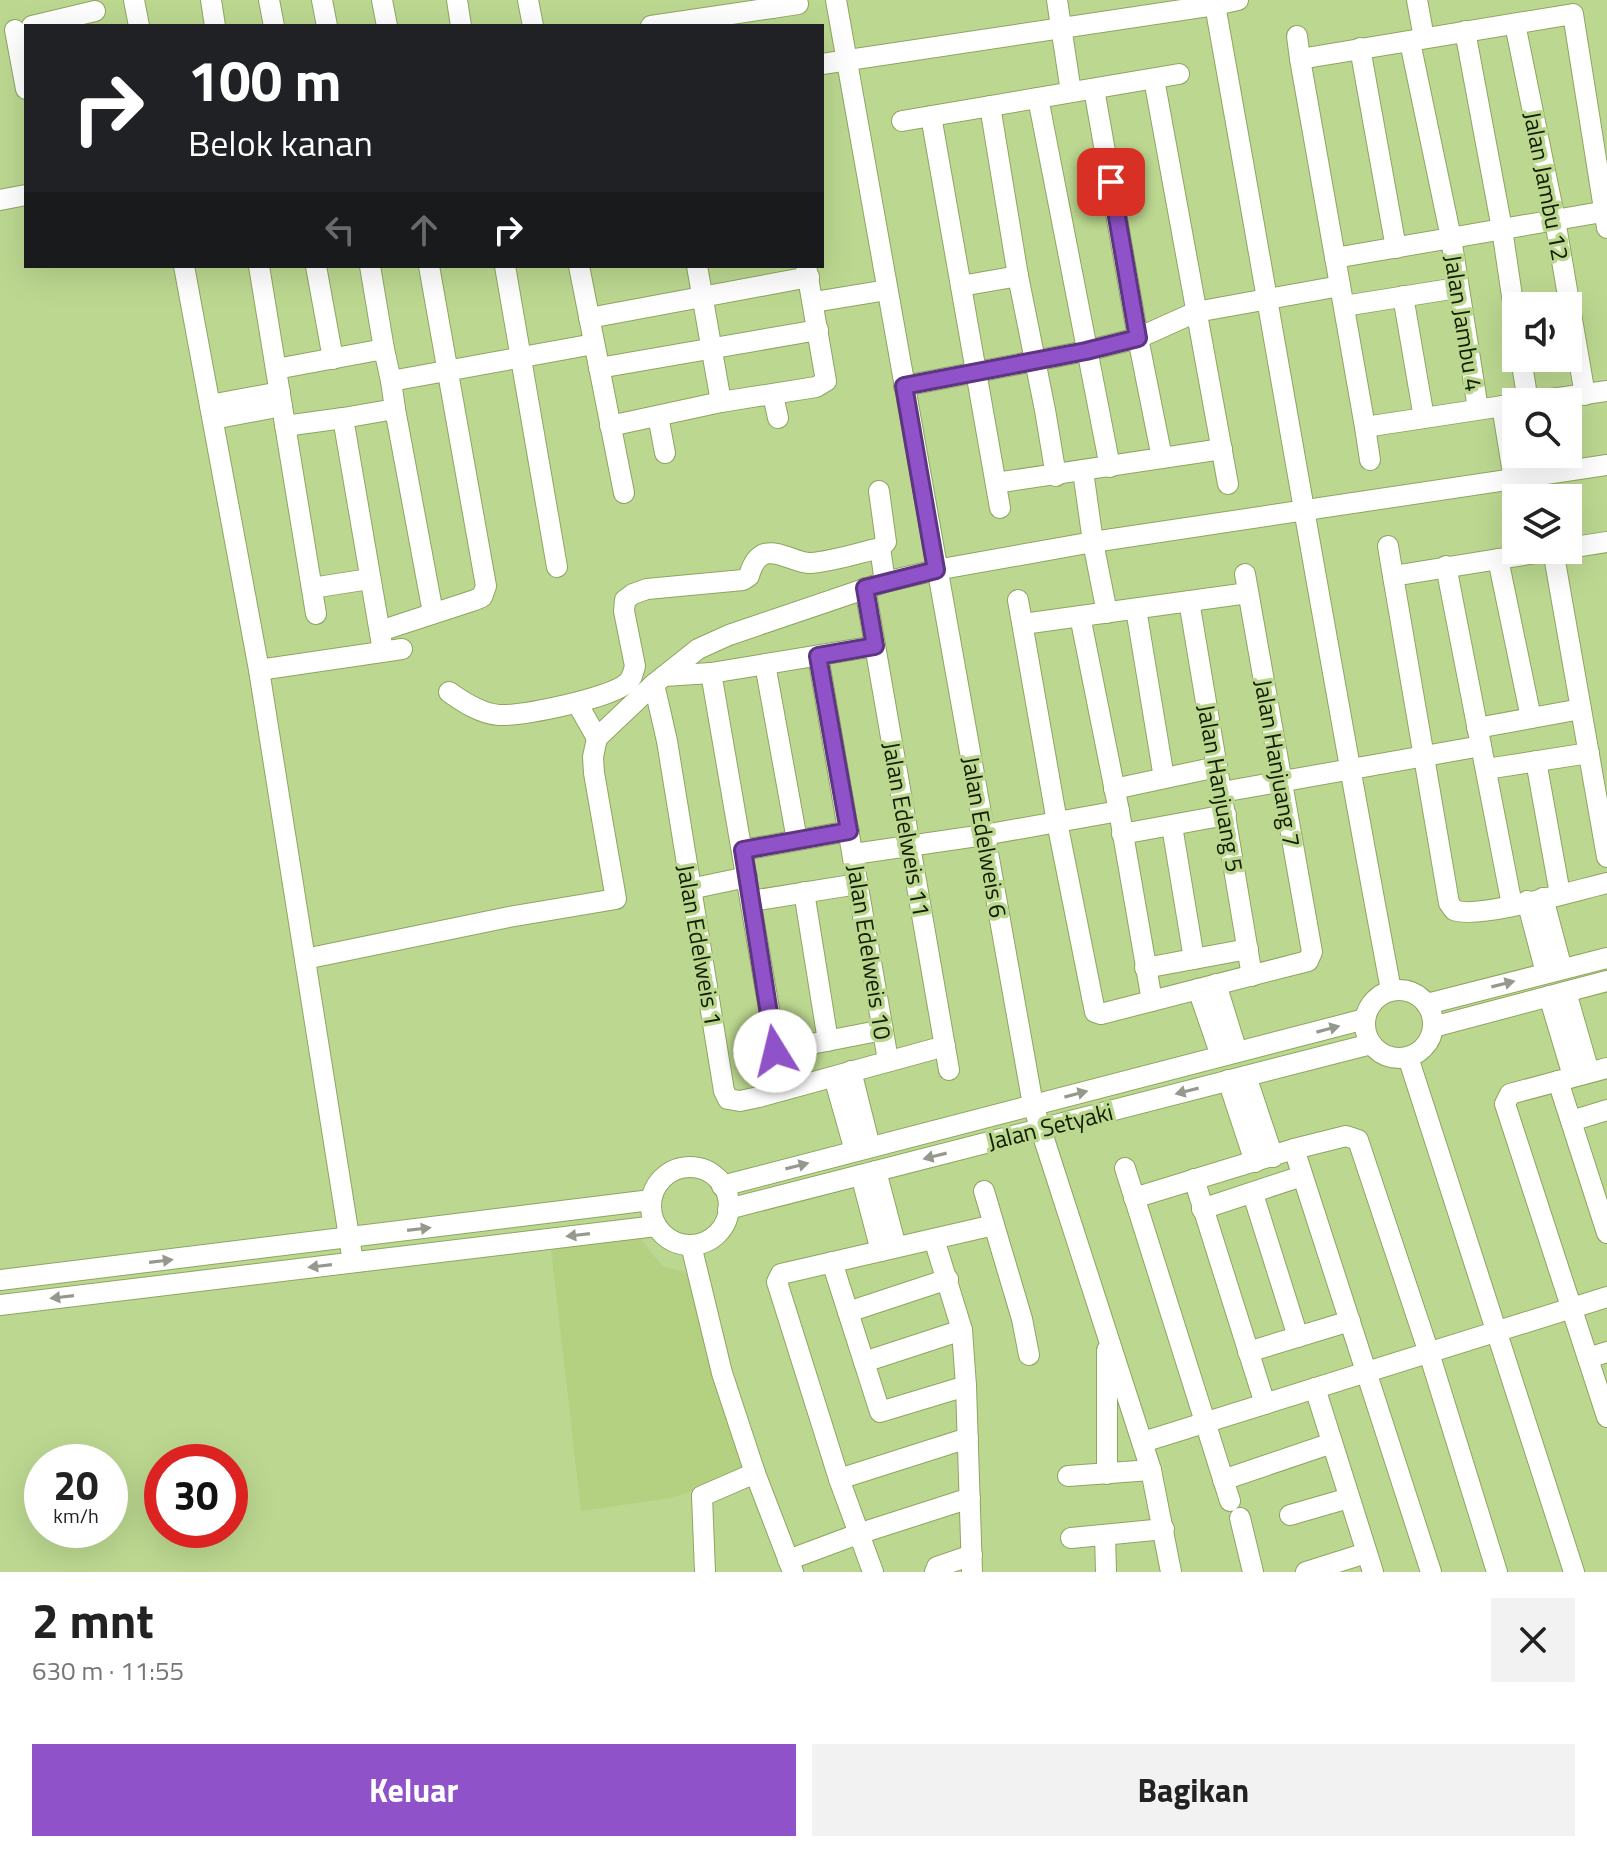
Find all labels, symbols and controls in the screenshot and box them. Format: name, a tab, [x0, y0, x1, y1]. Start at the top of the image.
text: 100 m	[188, 38, 341, 123]
icon: right	[56, 56, 160, 160]
street label: Jalan Jambu 12	[1515, 108, 1579, 264]
text: Belok kanan	[188, 115, 373, 170]
pin	[1077, 148, 1145, 216]
icon: arrive	[1089, 160, 1133, 204]
icon: left	[318, 208, 362, 252]
icon: ahead	[402, 208, 446, 252]
icon: right	[486, 208, 530, 252]
street label: Jalan Jambu 4	[1435, 252, 1493, 394]
map controls	[1502, 292, 1582, 564]
button: sound	[1502, 292, 1582, 372]
button: search	[1502, 388, 1582, 468]
button: layers	[1502, 484, 1582, 564]
street label: Jalan Hanjuang 7	[1246, 676, 1310, 850]
street label: Jalan Hanjuang 5	[1189, 701, 1253, 875]
street label: Jalan Edelweis 11	[874, 739, 940, 919]
street label: Jalan Edelweis 6	[953, 753, 1017, 921]
street label: Jalan Edelweis 1	[668, 861, 732, 1029]
street label: Jalan Edelweis 10	[838, 862, 902, 1042]
one-way arrow	[1490, 978, 1515, 990]
position arrow	[733, 1009, 817, 1093]
one-way arrow	[1316, 1022, 1341, 1034]
one-way arrow	[1174, 1085, 1199, 1097]
one-way arrow	[1064, 1087, 1089, 1099]
street label: Jalan Setyaki	[983, 1093, 1117, 1159]
one-way arrow	[923, 1150, 948, 1162]
one-way arrow	[785, 1159, 810, 1171]
one-way arrow	[407, 1222, 432, 1235]
one-way arrow	[566, 1229, 591, 1242]
one-way arrow	[149, 1254, 174, 1267]
one-way arrow	[307, 1260, 332, 1273]
one-way arrow	[49, 1291, 74, 1304]
speed limit sign: 30	[144, 1444, 248, 1548]
text: 20	[54, 1455, 98, 1516]
text: km/h	[53, 1500, 99, 1531]
text: 2 mnt	[32, 1584, 154, 1657]
button: close	[1491, 1598, 1575, 1682]
text: 630 m · 11:55	[32, 1651, 184, 1690]
button: Keluar	[32, 1744, 796, 1836]
button: Bagikan	[812, 1744, 1575, 1836]

